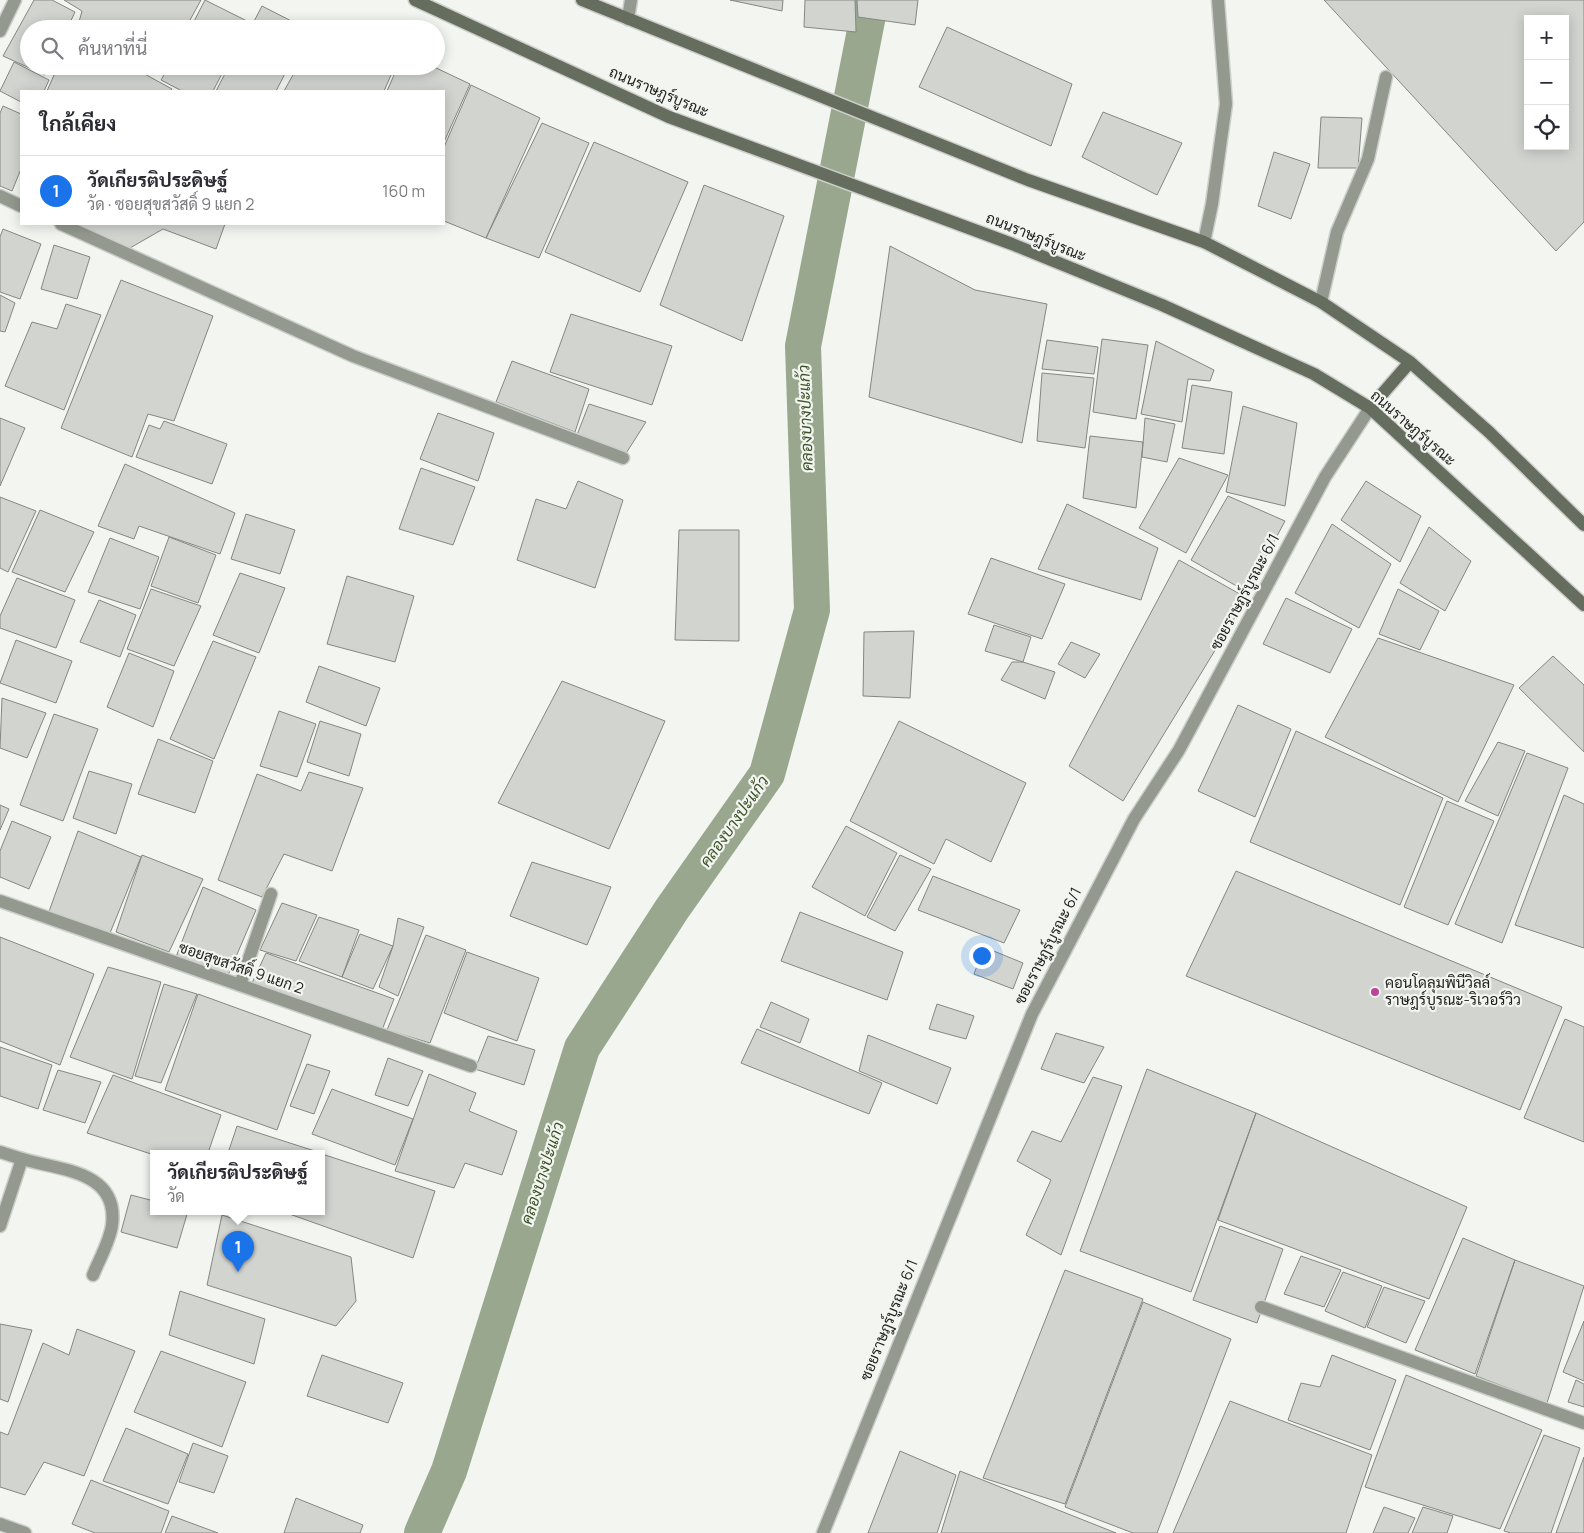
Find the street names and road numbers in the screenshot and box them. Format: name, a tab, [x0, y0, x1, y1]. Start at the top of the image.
street label: ถนนราษฎร์บูรณะ	[606, 61, 712, 122]
street label: ถนนราษฎร์บูรณะ	[983, 207, 1089, 266]
street label: ถนนราษฎร์บูรณะ	[1366, 385, 1460, 470]
street label: ซอยราษฎร์บูรณะ 6/1	[1205, 530, 1284, 654]
street label: ซอยราษฎร์บูรณะ 6/1	[1009, 883, 1086, 1008]
street label: ซอยสุขสวัสดิ์ 9 แยก 2	[176, 932, 308, 1000]
street label: ซอยราษฎร์บูรณะ 6/1	[855, 1256, 922, 1384]

